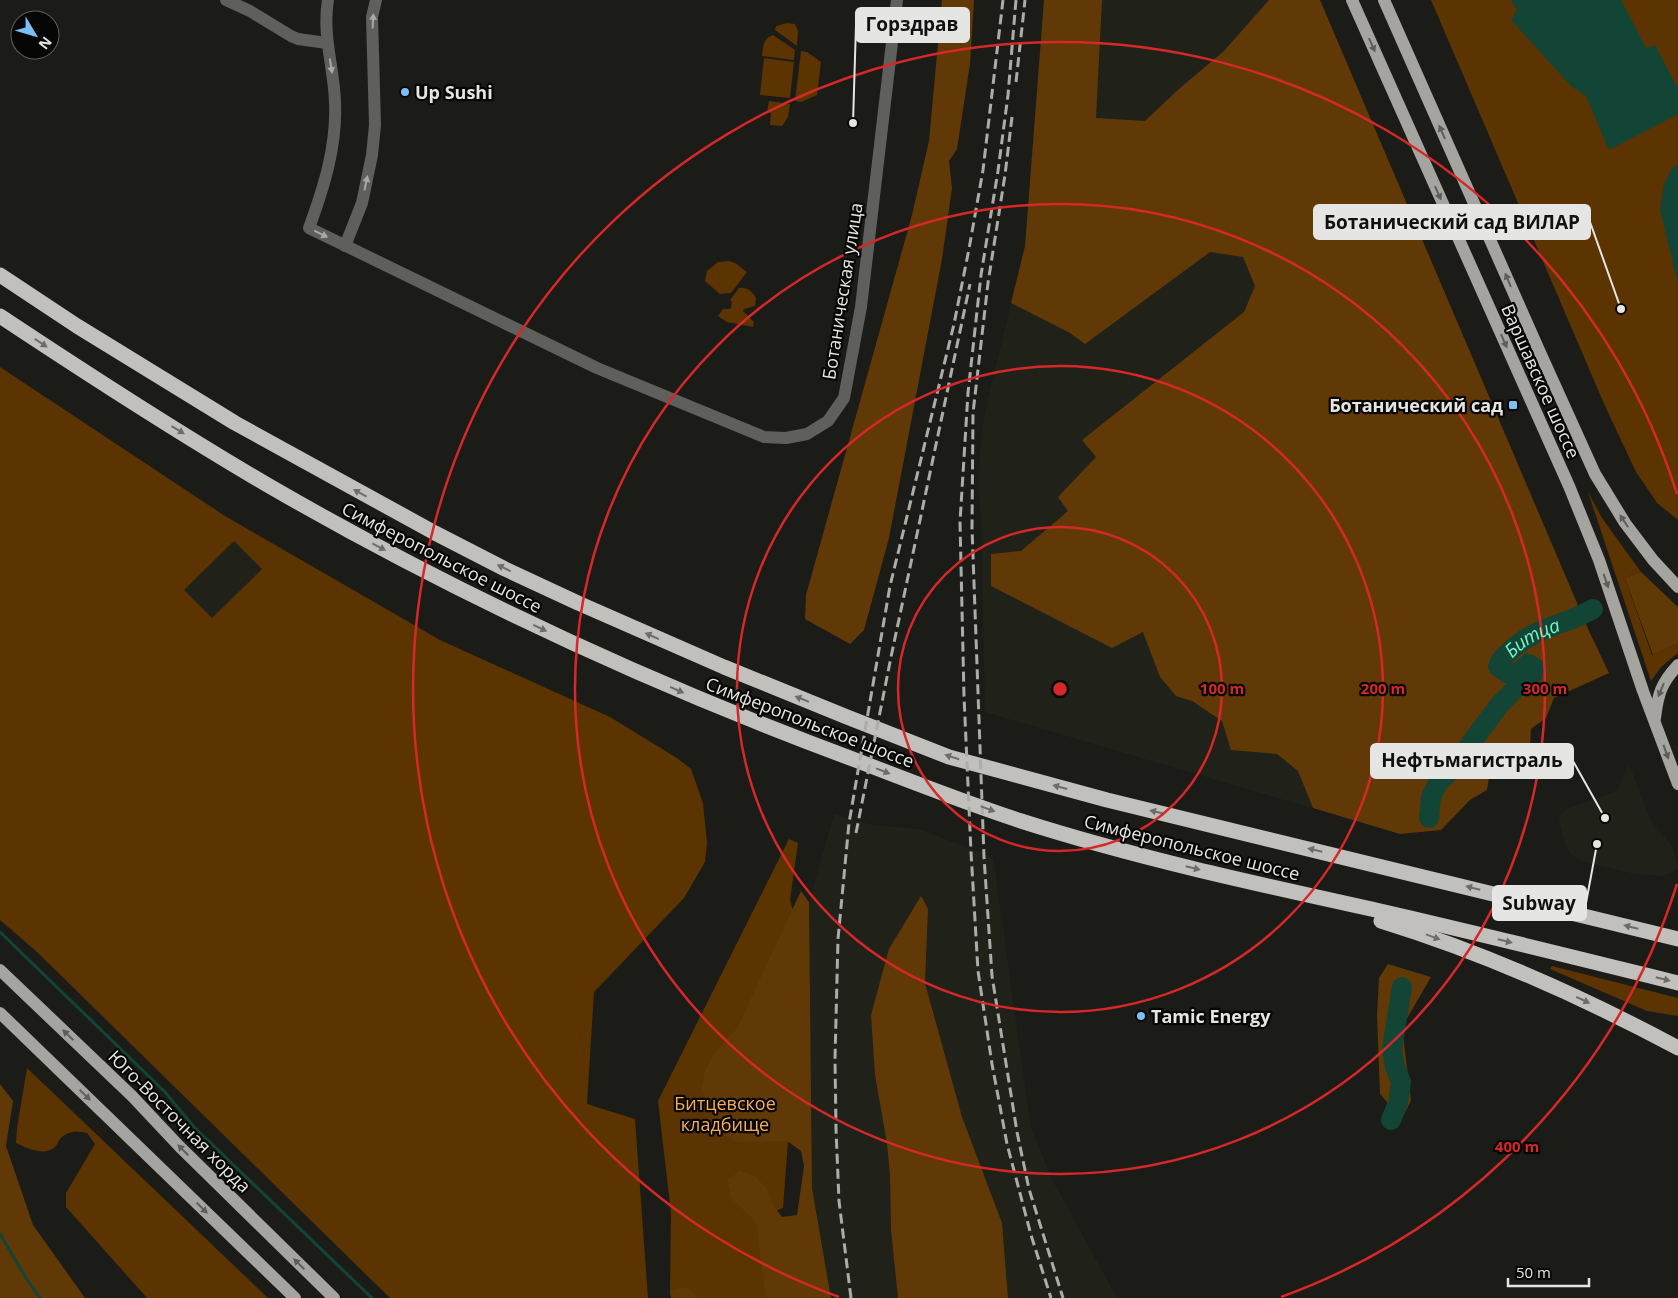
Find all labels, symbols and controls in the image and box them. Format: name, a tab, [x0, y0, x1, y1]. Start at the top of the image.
callout: Горздрав	[856, 8, 969, 42]
north arrow	[10, 10, 60, 60]
text: Горздрав	[865, 11, 959, 37]
one-way arrow	[369, 13, 377, 29]
text: N	[35, 33, 57, 54]
one-way arrow	[1368, 38, 1376, 52]
one-way arrow	[327, 58, 335, 74]
place label: Up Sushi	[415, 80, 493, 104]
marker: Up Sushi	[399, 86, 411, 98]
one-way arrow	[1438, 125, 1446, 139]
one-way arrow	[362, 175, 370, 191]
one-way arrow	[1435, 186, 1443, 200]
street label: Ботаническая улица	[816, 201, 868, 381]
callout: Ботанический сад ВИЛАР	[1314, 205, 1590, 239]
text: Ботанический сад ВИЛАР	[1324, 209, 1580, 235]
one-way arrow	[314, 230, 328, 238]
one-way arrow	[1504, 273, 1512, 287]
street label: Варшавское шоссе	[1496, 300, 1586, 462]
one-way arrow	[1501, 334, 1509, 348]
one-way arrow	[34, 338, 48, 348]
place label: Ботанический сад	[1329, 393, 1503, 417]
marker: Ботанический сад	[1507, 399, 1519, 411]
one-way arrow	[171, 426, 184, 435]
one-way arrow	[353, 489, 367, 497]
street label: Симферопольское шоссе	[338, 496, 546, 618]
one-way arrow	[1619, 514, 1629, 528]
one-way arrow	[372, 543, 386, 551]
one-way arrow	[497, 564, 511, 572]
one-way arrow	[1603, 573, 1610, 588]
water label: Битца	[1498, 612, 1564, 663]
one-way arrow	[533, 624, 547, 632]
one-way arrow	[645, 632, 659, 640]
street label: Симферопольское шоссе	[702, 671, 918, 773]
text: 100 m	[1200, 678, 1244, 698]
text: 200 m	[1361, 678, 1405, 698]
text: 300 m	[1523, 678, 1567, 698]
centre of rings	[1051, 680, 1069, 698]
one-way arrow	[1656, 683, 1664, 697]
one-way arrow	[670, 686, 684, 694]
one-way arrow	[795, 694, 809, 702]
callout: Нефтьмагистраль	[1371, 744, 1573, 778]
one-way arrow	[1662, 745, 1670, 760]
text: Нефтьмагистраль	[1381, 747, 1563, 773]
one-way arrow	[944, 753, 959, 761]
one-way arrow	[875, 768, 890, 775]
one-way arrow	[1052, 783, 1067, 791]
one-way arrow	[981, 806, 996, 814]
one-way arrow	[1149, 808, 1164, 816]
street label: Симферопольское шоссе	[1082, 809, 1302, 885]
one-way arrow	[1307, 846, 1322, 854]
one-way arrow	[1186, 864, 1201, 872]
one-way arrow	[1465, 884, 1480, 892]
callout: Subway	[1493, 886, 1586, 920]
text: Subway	[1502, 890, 1576, 916]
one-way arrow	[1623, 923, 1638, 931]
one-way arrow	[1426, 934, 1441, 941]
one-way arrow	[1497, 937, 1512, 945]
one-way arrow	[1655, 975, 1670, 983]
one-way arrow	[1576, 996, 1590, 1004]
place label: Tamic Energy	[1151, 1004, 1271, 1028]
marker: Tamic Energy	[1135, 1010, 1147, 1022]
one-way arrow	[62, 1029, 74, 1041]
street label: Юго-Восточная хорда	[104, 1045, 256, 1197]
one-way arrow	[79, 1089, 91, 1101]
park label: Битцевское кладбище	[674, 1091, 776, 1136]
text: 400 m	[1495, 1136, 1539, 1156]
one-way arrow	[177, 1144, 189, 1156]
one-way arrow	[196, 1202, 208, 1214]
scale bar	[1508, 1256, 1589, 1288]
one-way arrow	[293, 1258, 305, 1270]
text: 50 m	[1516, 1262, 1551, 1282]

